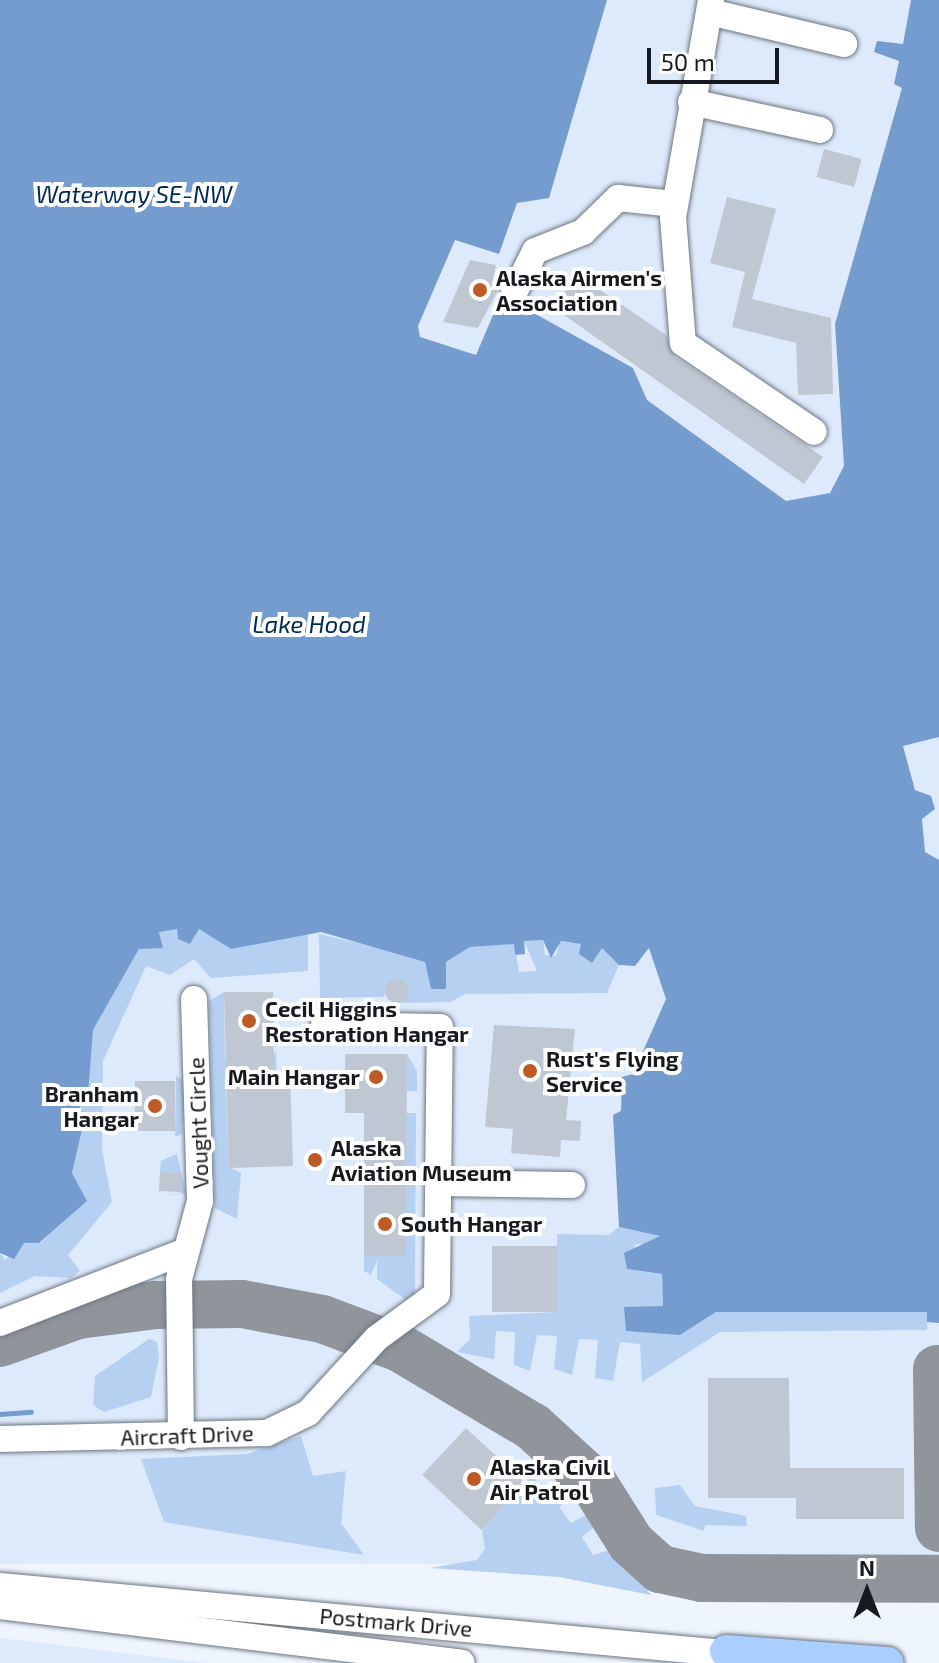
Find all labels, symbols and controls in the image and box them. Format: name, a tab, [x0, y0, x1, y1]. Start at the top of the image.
scale bar	[651, 32, 783, 82]
text: 50 m	[661, 47, 715, 76]
water label: Waterway SE-NW	[36, 180, 232, 208]
place label: Alaska Airmen's Association	[496, 264, 662, 316]
marker: Alaska Airmen's Association	[471, 281, 489, 299]
water label: Lake Hood	[252, 610, 366, 638]
place label: Cecil Higgins Restoration Hangar	[265, 995, 469, 1046]
marker: Cecil Higgins Restoration Hangar	[240, 1012, 258, 1030]
place label: Rust's Flying Service	[546, 1045, 679, 1096]
street label: Vought Circle	[183, 1057, 213, 1189]
marker: Rust's Flying Service	[521, 1062, 539, 1080]
place label: Main Hangar	[228, 1064, 360, 1090]
marker: Main Hangar	[367, 1068, 385, 1086]
place label: Branham Hangar	[45, 1080, 139, 1132]
marker: Branham Hangar	[146, 1097, 164, 1115]
place label: Alaska Aviation Museum	[331, 1134, 512, 1186]
marker: Alaska Aviation Museum	[306, 1151, 324, 1169]
place label: South Hangar	[401, 1211, 542, 1237]
marker: South Hangar	[376, 1215, 394, 1233]
street label: Aircraft Drive	[120, 1419, 254, 1451]
place label: Alaska Civil Air Patrol	[490, 1453, 610, 1504]
marker: Alaska Civil Air Patrol	[465, 1470, 483, 1488]
north arrow	[827, 1551, 907, 1631]
text: N	[859, 1554, 875, 1580]
street label: Postmark Drive	[318, 1602, 474, 1642]

